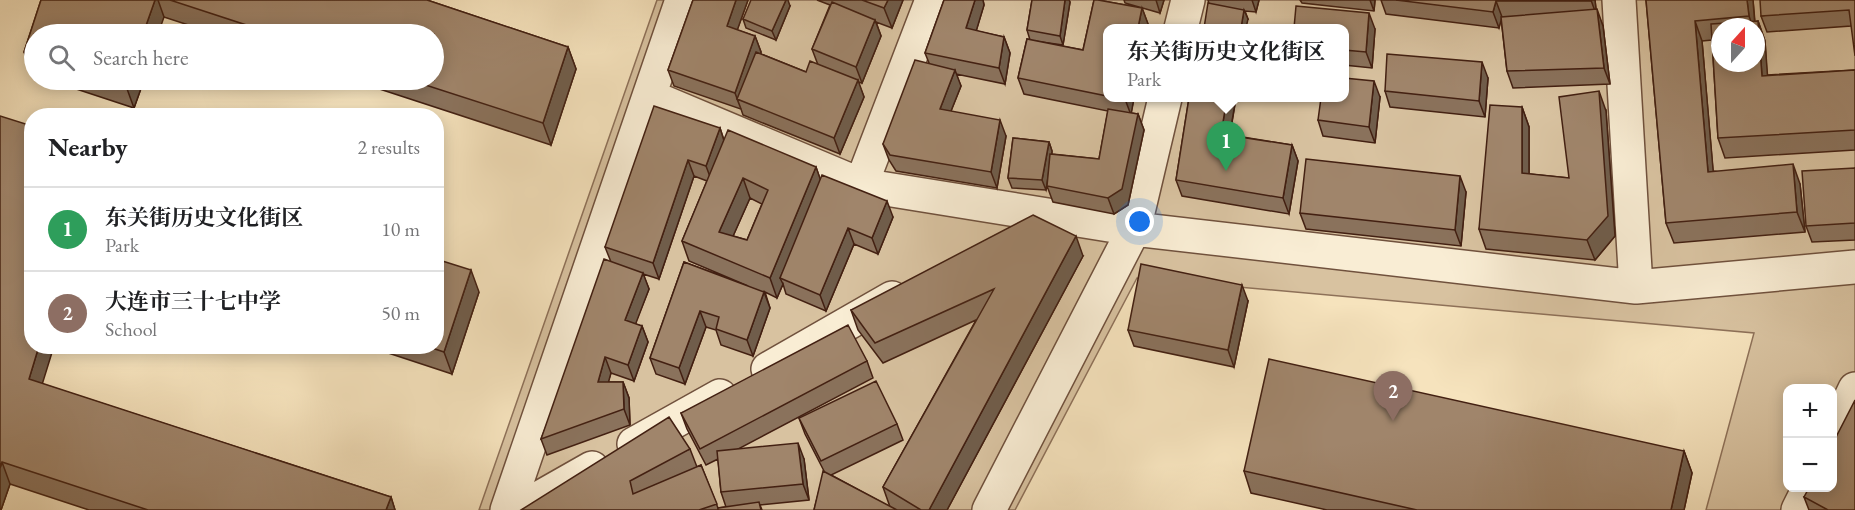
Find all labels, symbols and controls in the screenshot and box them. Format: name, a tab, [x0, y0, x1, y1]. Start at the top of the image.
north arrow	[1711, 18, 1765, 72]
search box	[24, 24, 444, 90]
popup	[1103, 24, 1349, 102]
text: 东关街历史文化街区	[1127, 37, 1325, 66]
icon: search	[45, 41, 78, 74]
text: Search here	[93, 43, 188, 72]
text: Park	[1127, 66, 1161, 92]
pin: 1	[1206, 122, 1246, 171]
text: Nearby	[48, 130, 128, 164]
text: 2 results	[357, 134, 420, 160]
text: 东关街历史文化街区	[105, 203, 303, 232]
your location	[1125, 207, 1154, 236]
text: 1	[62, 216, 73, 242]
text: 10 m	[381, 216, 420, 242]
text: Park	[105, 232, 139, 258]
text: 大连市三十七中学	[105, 287, 281, 316]
text: 2	[62, 300, 73, 326]
text: 50 m	[381, 300, 420, 326]
text: School	[105, 316, 157, 342]
pin: 2	[1374, 372, 1412, 421]
map controls	[1783, 384, 1837, 492]
button: +	[1783, 384, 1837, 438]
button: −	[1783, 438, 1837, 492]

